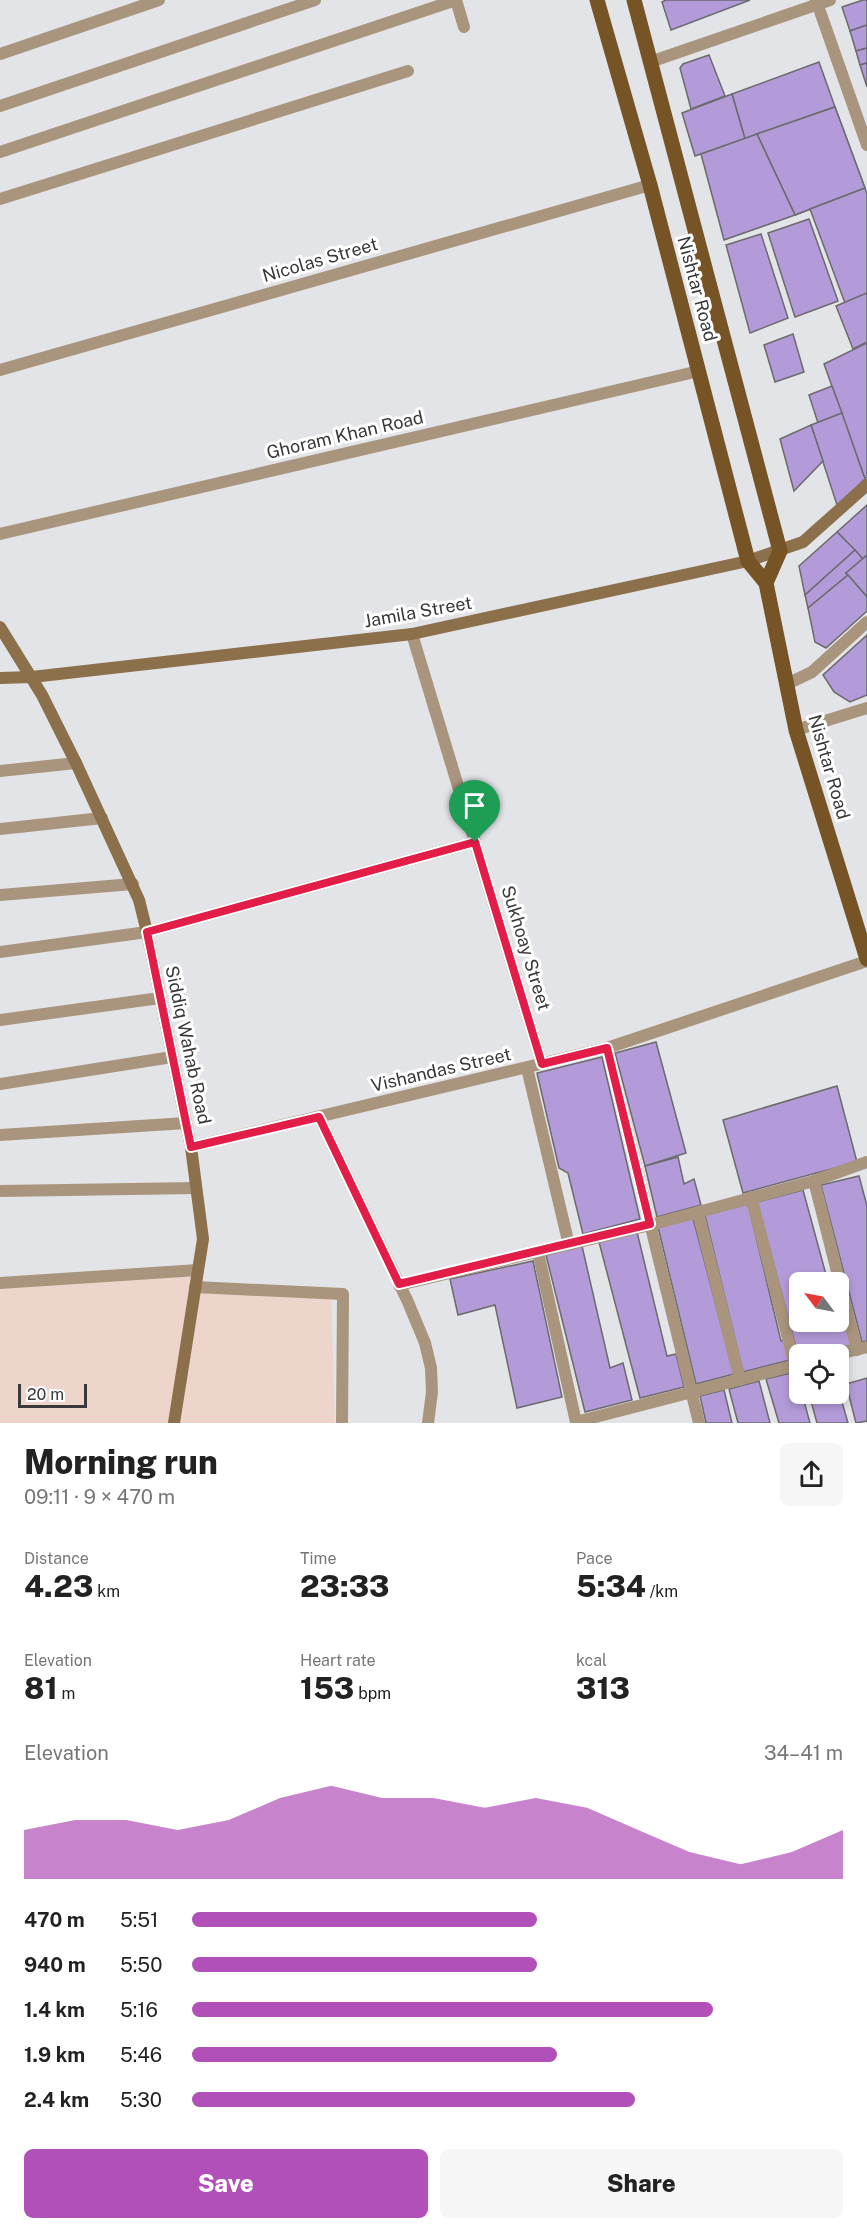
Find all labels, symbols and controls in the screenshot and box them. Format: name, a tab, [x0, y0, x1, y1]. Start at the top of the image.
street label: Nicolas Street	[260, 233, 380, 286]
street label: Nishtar Road	[673, 234, 722, 344]
street label: Ghoram Khan Road	[264, 406, 425, 463]
street label: Jamila Street	[362, 592, 474, 631]
street label: Nishtar Road	[804, 712, 854, 822]
pin	[449, 780, 500, 842]
icon: arrive	[458, 789, 491, 822]
street label: Sukhoay Street	[498, 883, 555, 1013]
street label: Siddiq Wahab Road	[161, 964, 216, 1126]
street label: Vishandas Street	[369, 1043, 513, 1096]
north arrow	[789, 1272, 849, 1332]
map controls	[789, 1272, 849, 1404]
button: locate	[789, 1344, 849, 1404]
scale bar	[18, 1381, 87, 1408]
text: 20 m	[27, 1385, 64, 1404]
text: Morning run	[24, 1443, 218, 1481]
button: share	[780, 1443, 843, 1506]
text: 09:11 · 9 × 470 m	[24, 1485, 175, 1509]
text: Distance	[24, 1549, 89, 1568]
text: Time	[300, 1549, 336, 1568]
text: Pace	[576, 1549, 613, 1568]
text: 4.23	[24, 1568, 93, 1604]
text: 23:33	[300, 1568, 389, 1604]
text: 5:34	[576, 1568, 646, 1604]
text: km	[93, 1582, 120, 1601]
text: /km	[646, 1582, 678, 1601]
text: Elevation	[24, 1651, 92, 1670]
text: Heart rate	[300, 1651, 376, 1670]
text: kcal	[576, 1651, 607, 1670]
text: 81	[24, 1670, 58, 1706]
text: 153	[300, 1670, 354, 1706]
text: 313	[576, 1670, 630, 1706]
text: m	[58, 1684, 75, 1703]
text: bpm	[354, 1684, 391, 1703]
text: Elevation	[24, 1741, 109, 1765]
text: 34–41 m	[764, 1741, 843, 1765]
text: 470 m	[24, 1908, 85, 1932]
text: 5:51	[120, 1908, 158, 1932]
text: 940 m	[24, 1953, 86, 1977]
text: 5:50	[120, 1953, 162, 1977]
text: 1.4 km	[24, 1998, 85, 2022]
text: 5:16	[120, 1998, 158, 2022]
text: 1.9 km	[24, 2043, 85, 2067]
text: 5:46	[120, 2043, 162, 2067]
text: 2.4 km	[24, 2088, 89, 2112]
text: 5:30	[120, 2088, 162, 2112]
button: Save	[24, 2149, 428, 2218]
button: Share	[440, 2149, 843, 2218]

